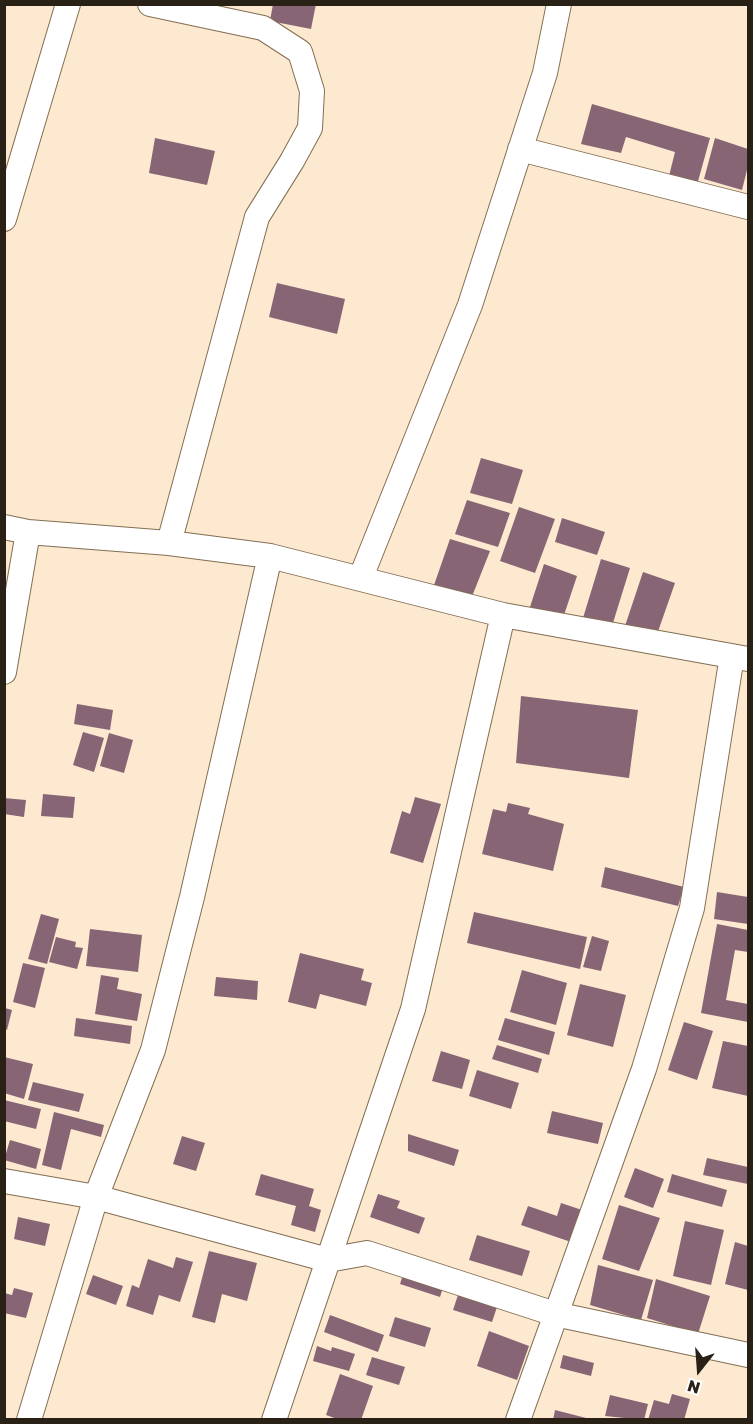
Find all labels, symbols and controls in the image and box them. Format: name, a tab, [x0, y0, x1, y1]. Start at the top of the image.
north arrow	[669, 1340, 729, 1400]
text: N	[685, 1376, 702, 1399]

